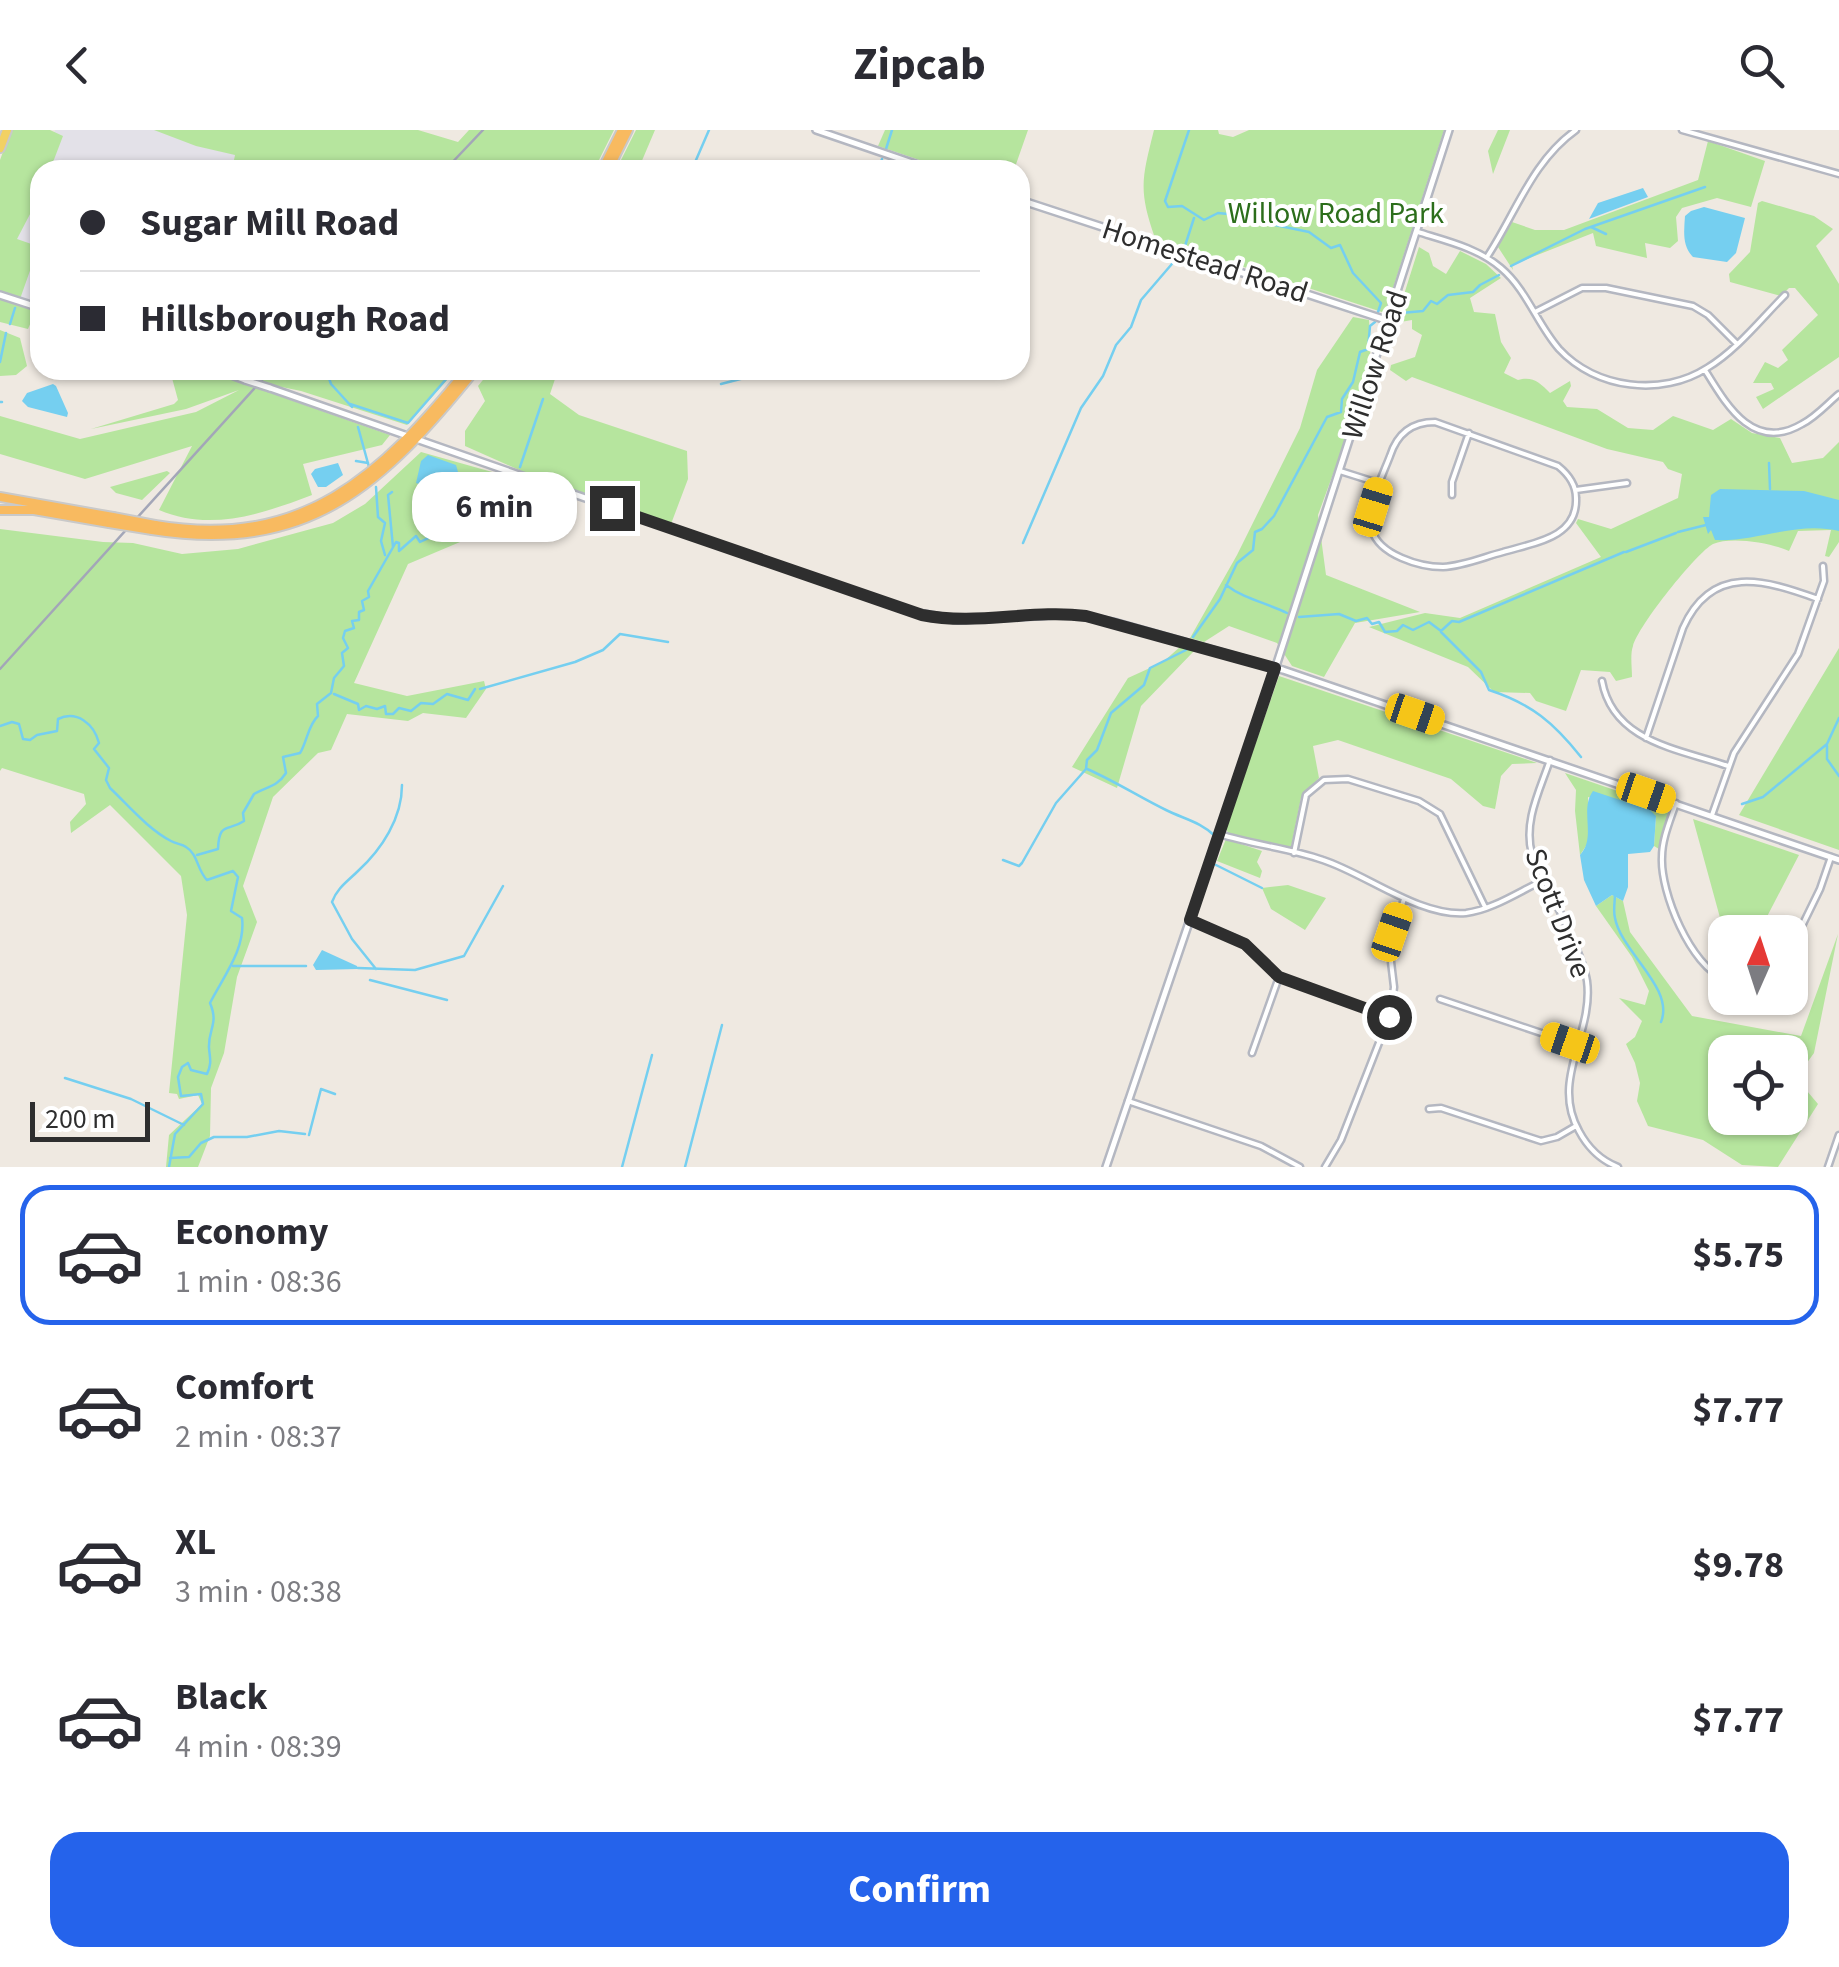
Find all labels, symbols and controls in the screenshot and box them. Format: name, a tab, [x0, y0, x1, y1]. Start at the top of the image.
text: Zipcab	[853, 33, 986, 97]
icon: back	[50, 38, 105, 93]
icon: search	[1734, 38, 1789, 93]
park label: Willow Road Park	[1228, 192, 1444, 235]
text: Sugar Mill Road	[140, 196, 399, 250]
street label: Homestead Road	[1097, 208, 1313, 314]
street label: Willow Road	[1331, 285, 1419, 445]
text: Hillsborough Road	[140, 292, 450, 346]
callout: 6 min	[412, 473, 577, 543]
car	[1350, 474, 1396, 540]
text: 6 min	[456, 484, 533, 530]
route end	[590, 486, 635, 531]
car	[1382, 690, 1448, 738]
car	[1613, 769, 1679, 817]
street label: Scott Drive	[1514, 842, 1602, 984]
car	[1368, 899, 1416, 965]
north arrow	[1708, 915, 1808, 1015]
map controls	[1708, 915, 1808, 1135]
route start	[1367, 995, 1412, 1040]
car	[1537, 1019, 1603, 1067]
button: locate	[1708, 1035, 1808, 1135]
scale bar	[30, 1097, 150, 1141]
text: 200 m	[45, 1099, 116, 1139]
text: Economy	[175, 1205, 328, 1259]
icon: car	[55, 1210, 145, 1300]
text: $5.75	[1692, 1228, 1784, 1282]
text: 1 min · 08:36	[175, 1259, 342, 1305]
text: Comfort	[175, 1360, 314, 1414]
icon: car	[55, 1365, 145, 1455]
text: $7.77	[1692, 1383, 1784, 1437]
text: 2 min · 08:37	[175, 1414, 342, 1460]
text: XL	[175, 1515, 216, 1569]
icon: car	[55, 1520, 145, 1610]
text: $9.78	[1692, 1538, 1784, 1592]
text: 3 min · 08:38	[175, 1569, 342, 1615]
text: Black	[175, 1670, 268, 1724]
icon: car	[55, 1675, 145, 1765]
text: $7.77	[1692, 1693, 1784, 1747]
text: 4 min · 08:39	[175, 1724, 342, 1770]
button: Confirm	[50, 1832, 1789, 1947]

